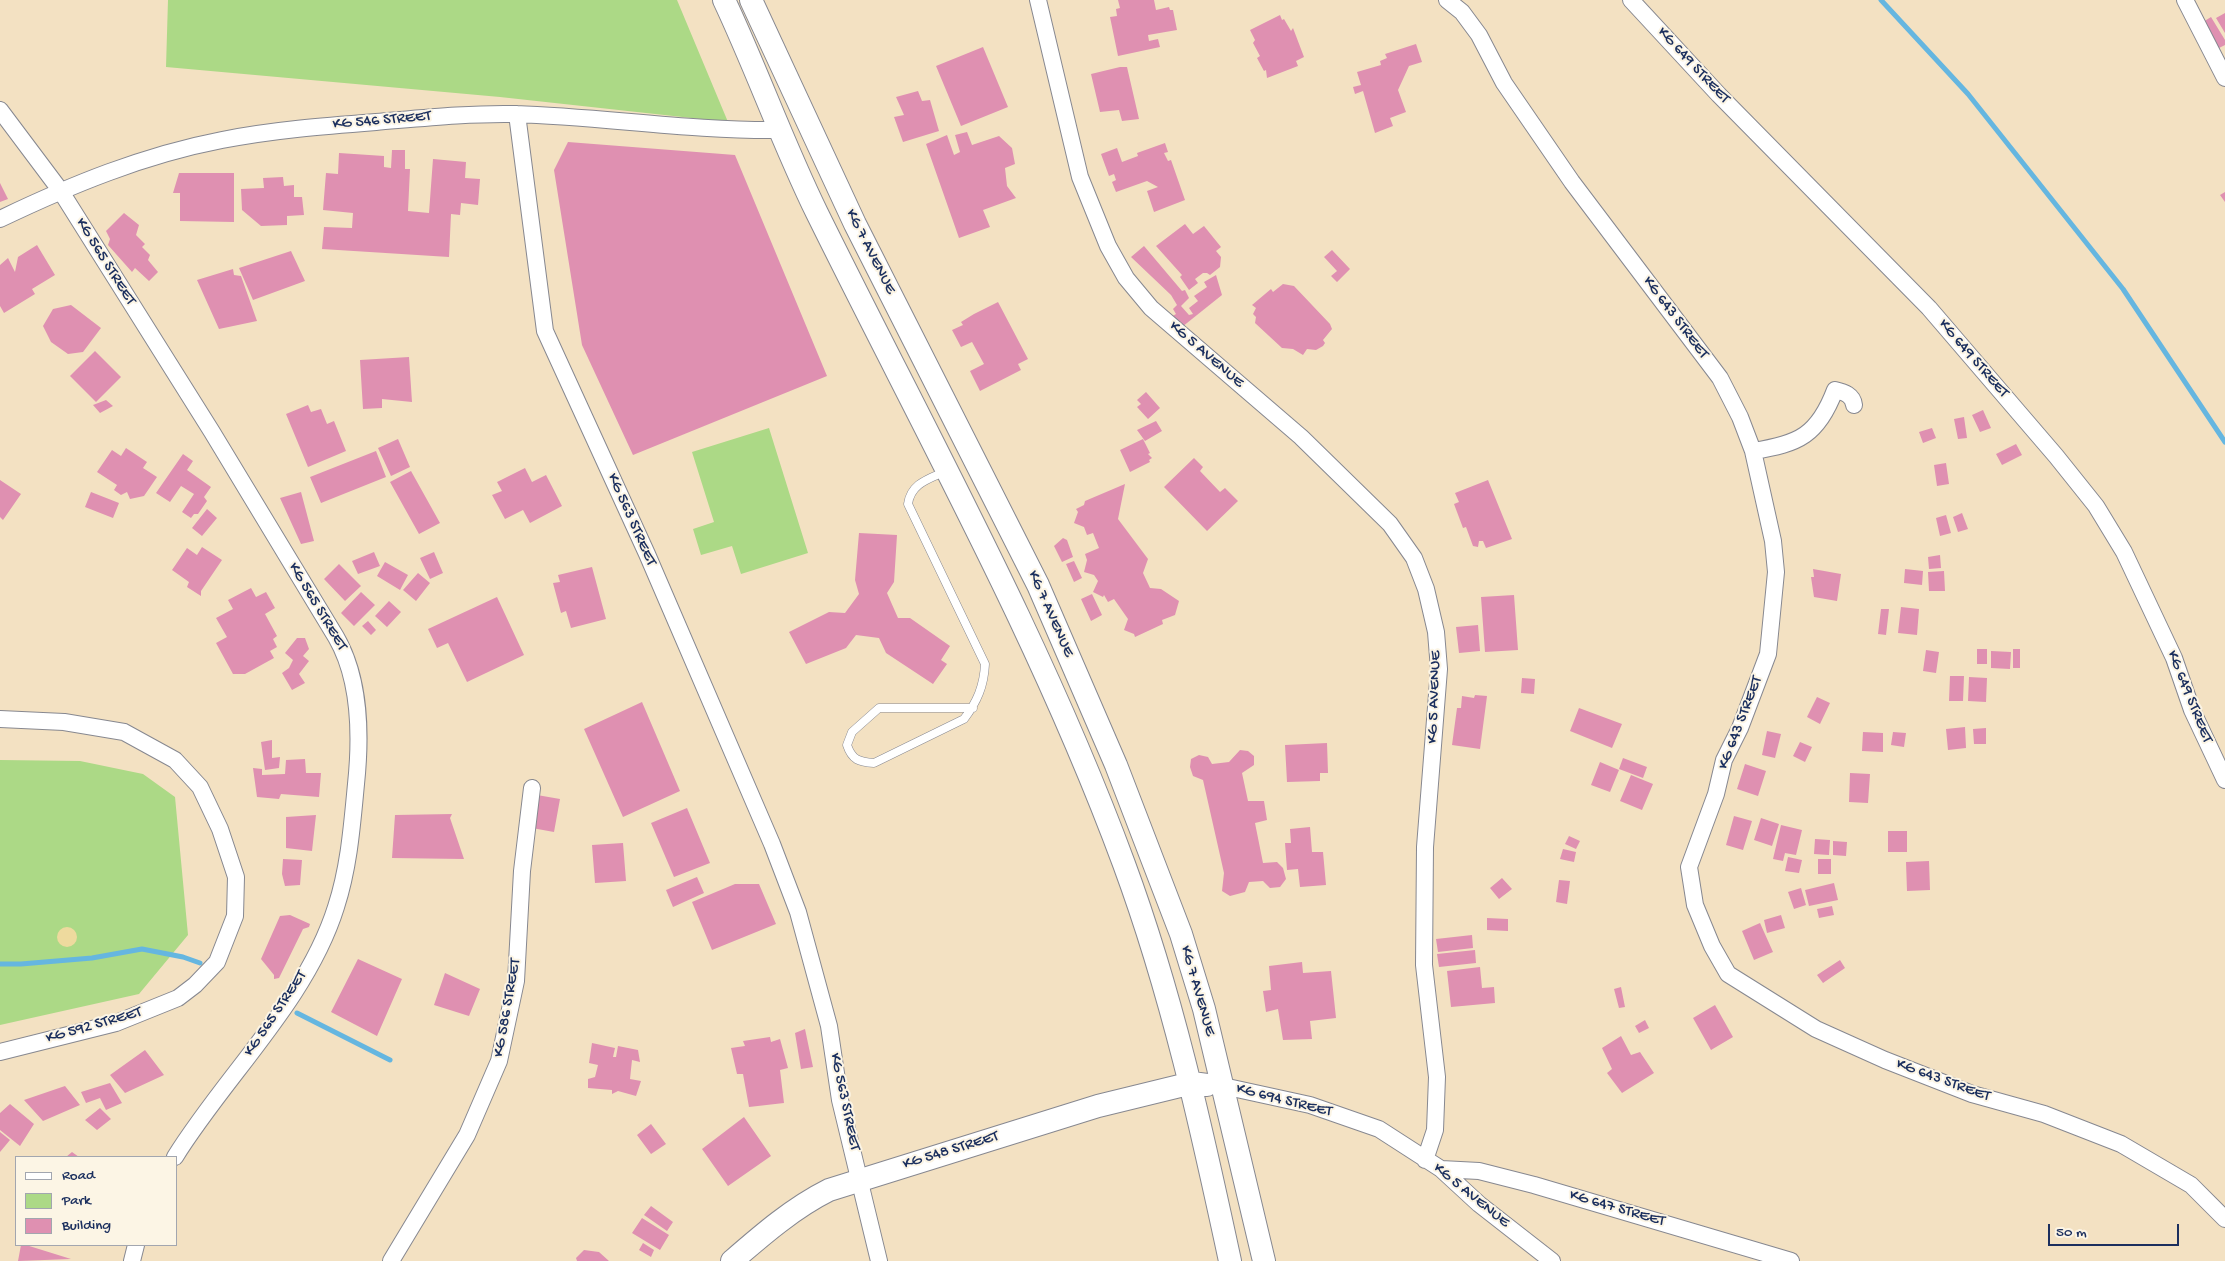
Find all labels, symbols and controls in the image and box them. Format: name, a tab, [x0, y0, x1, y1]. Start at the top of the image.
street label: KG 649 STREET	[1652, 24, 1734, 108]
street label: KG 546 STREET	[332, 107, 432, 135]
street label: KG 7 AVENUE	[840, 206, 900, 298]
street label: KG 565 STREET	[71, 215, 139, 309]
street label: KG 643 STREET	[1638, 273, 1712, 363]
street label: KG 649 STREET	[1934, 316, 2012, 402]
street label: KG 5 AVENUE	[1165, 317, 1247, 393]
street label: KG 563 STREET	[602, 471, 660, 569]
street label: KG 565 STREET	[283, 559, 351, 655]
street label: KG 7 AVENUE	[1022, 568, 1078, 660]
street label: KG 649 STREET	[2162, 648, 2216, 746]
street label: KG 5 AVENUE	[1424, 650, 1446, 744]
street label: KG 643 STREET	[1714, 674, 1768, 772]
street label: KG 7 AVENUE	[1175, 944, 1219, 1038]
street label: KG 586 STREET	[490, 957, 526, 1059]
street label: KG 565 STREET	[240, 967, 312, 1061]
street label: KG 592 STREET	[44, 1003, 144, 1049]
street label: KG 563 STREET	[824, 1051, 864, 1153]
street label: KG 643 STREET	[1893, 1055, 1993, 1107]
street label: KG 694 STREET	[1234, 1080, 1334, 1122]
street label: KG 548 STREET	[901, 1127, 1001, 1175]
legend	[15, 1156, 178, 1246]
street label: KG 5 AVENUE	[1429, 1159, 1513, 1233]
text: Road	[62, 1167, 95, 1185]
street label: KG 647 STREET	[1567, 1186, 1667, 1232]
text: Park	[62, 1192, 91, 1210]
scale bar	[2050, 1214, 2181, 1246]
text: Building	[62, 1217, 111, 1235]
text: 50 m	[2056, 1224, 2087, 1242]

